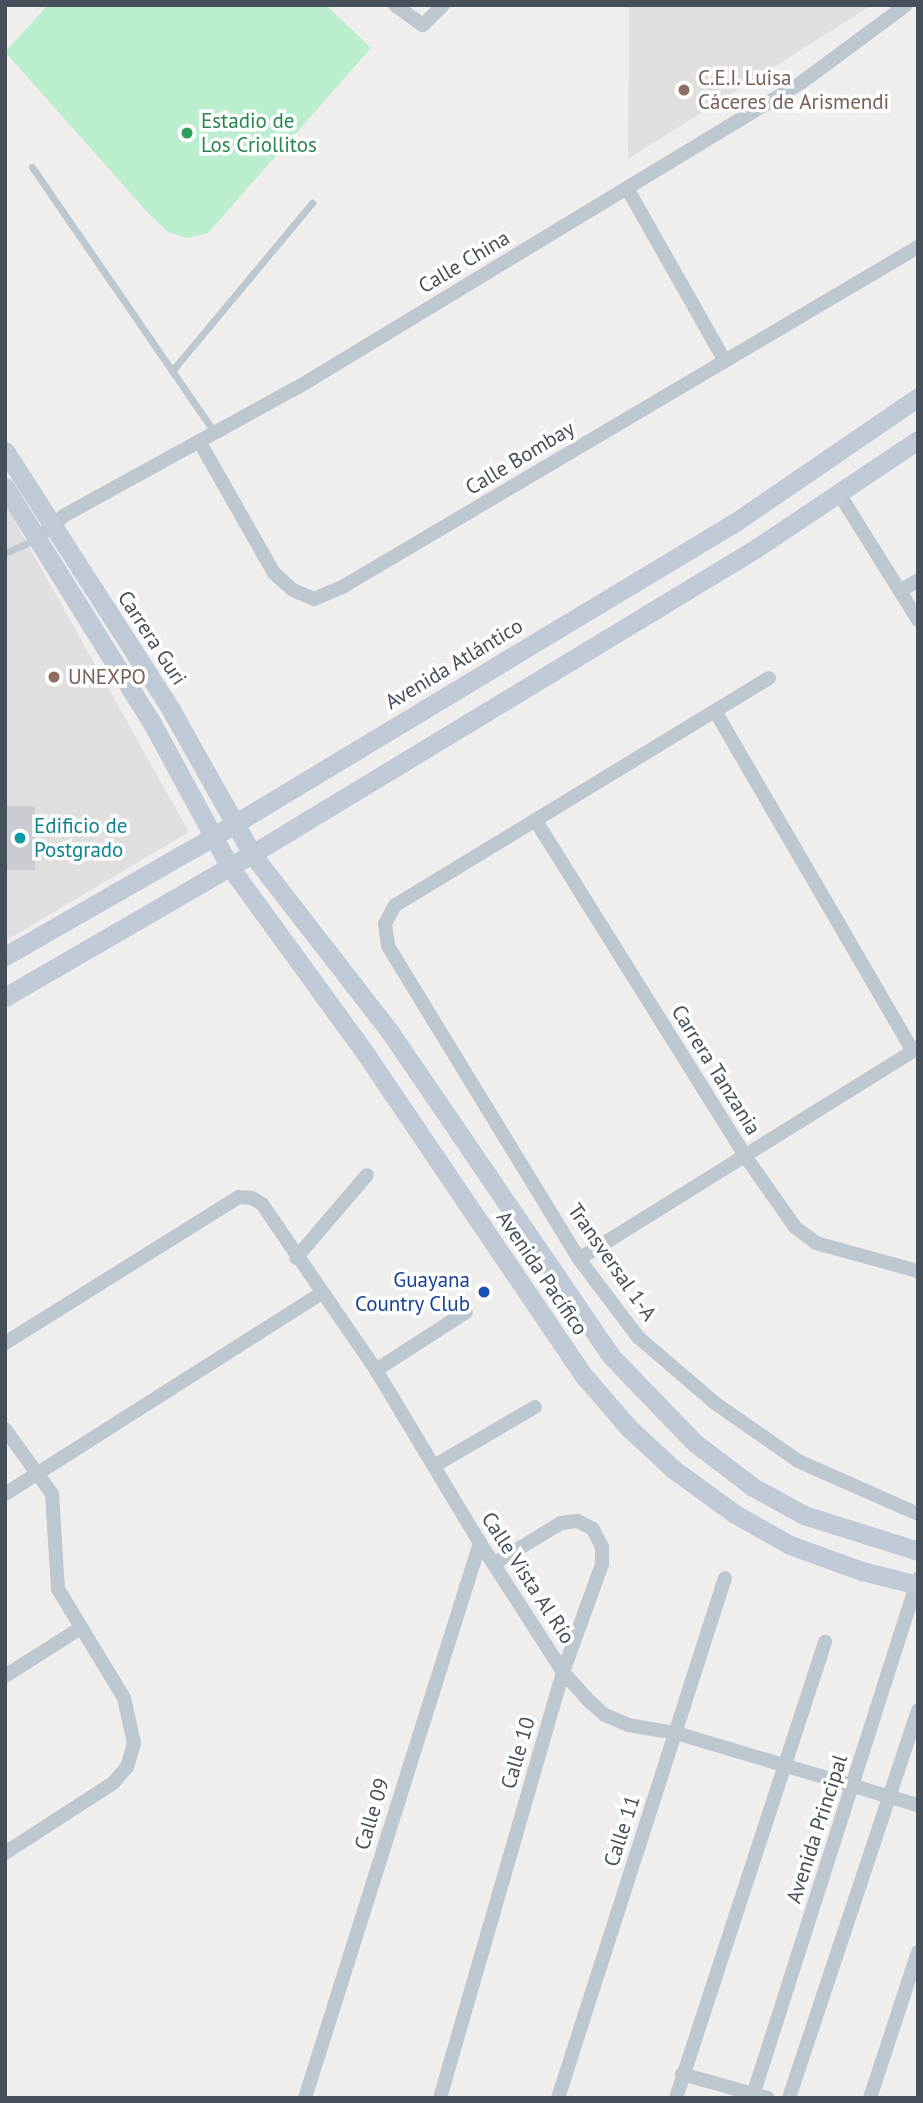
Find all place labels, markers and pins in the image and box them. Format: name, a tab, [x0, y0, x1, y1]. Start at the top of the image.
place label: C.E.I. Luisa Cáceres de Arismendi	[698, 65, 890, 115]
marker: C.E.I. Luisa Cáceres de Arismendi	[676, 82, 692, 98]
place label: Estadio de Los Criollitos	[201, 108, 317, 158]
marker: Estadio de Los Criollitos	[179, 125, 195, 141]
place label: UNEXPO	[68, 664, 146, 690]
marker: UNEXPO	[46, 669, 62, 685]
place label: Edificio de Postgrado	[34, 813, 127, 863]
marker: Edificio de Postgrado	[12, 830, 28, 846]
place label: Guayana Country Club	[354, 1267, 470, 1317]
marker: Guayana Country Club	[476, 1284, 492, 1300]

